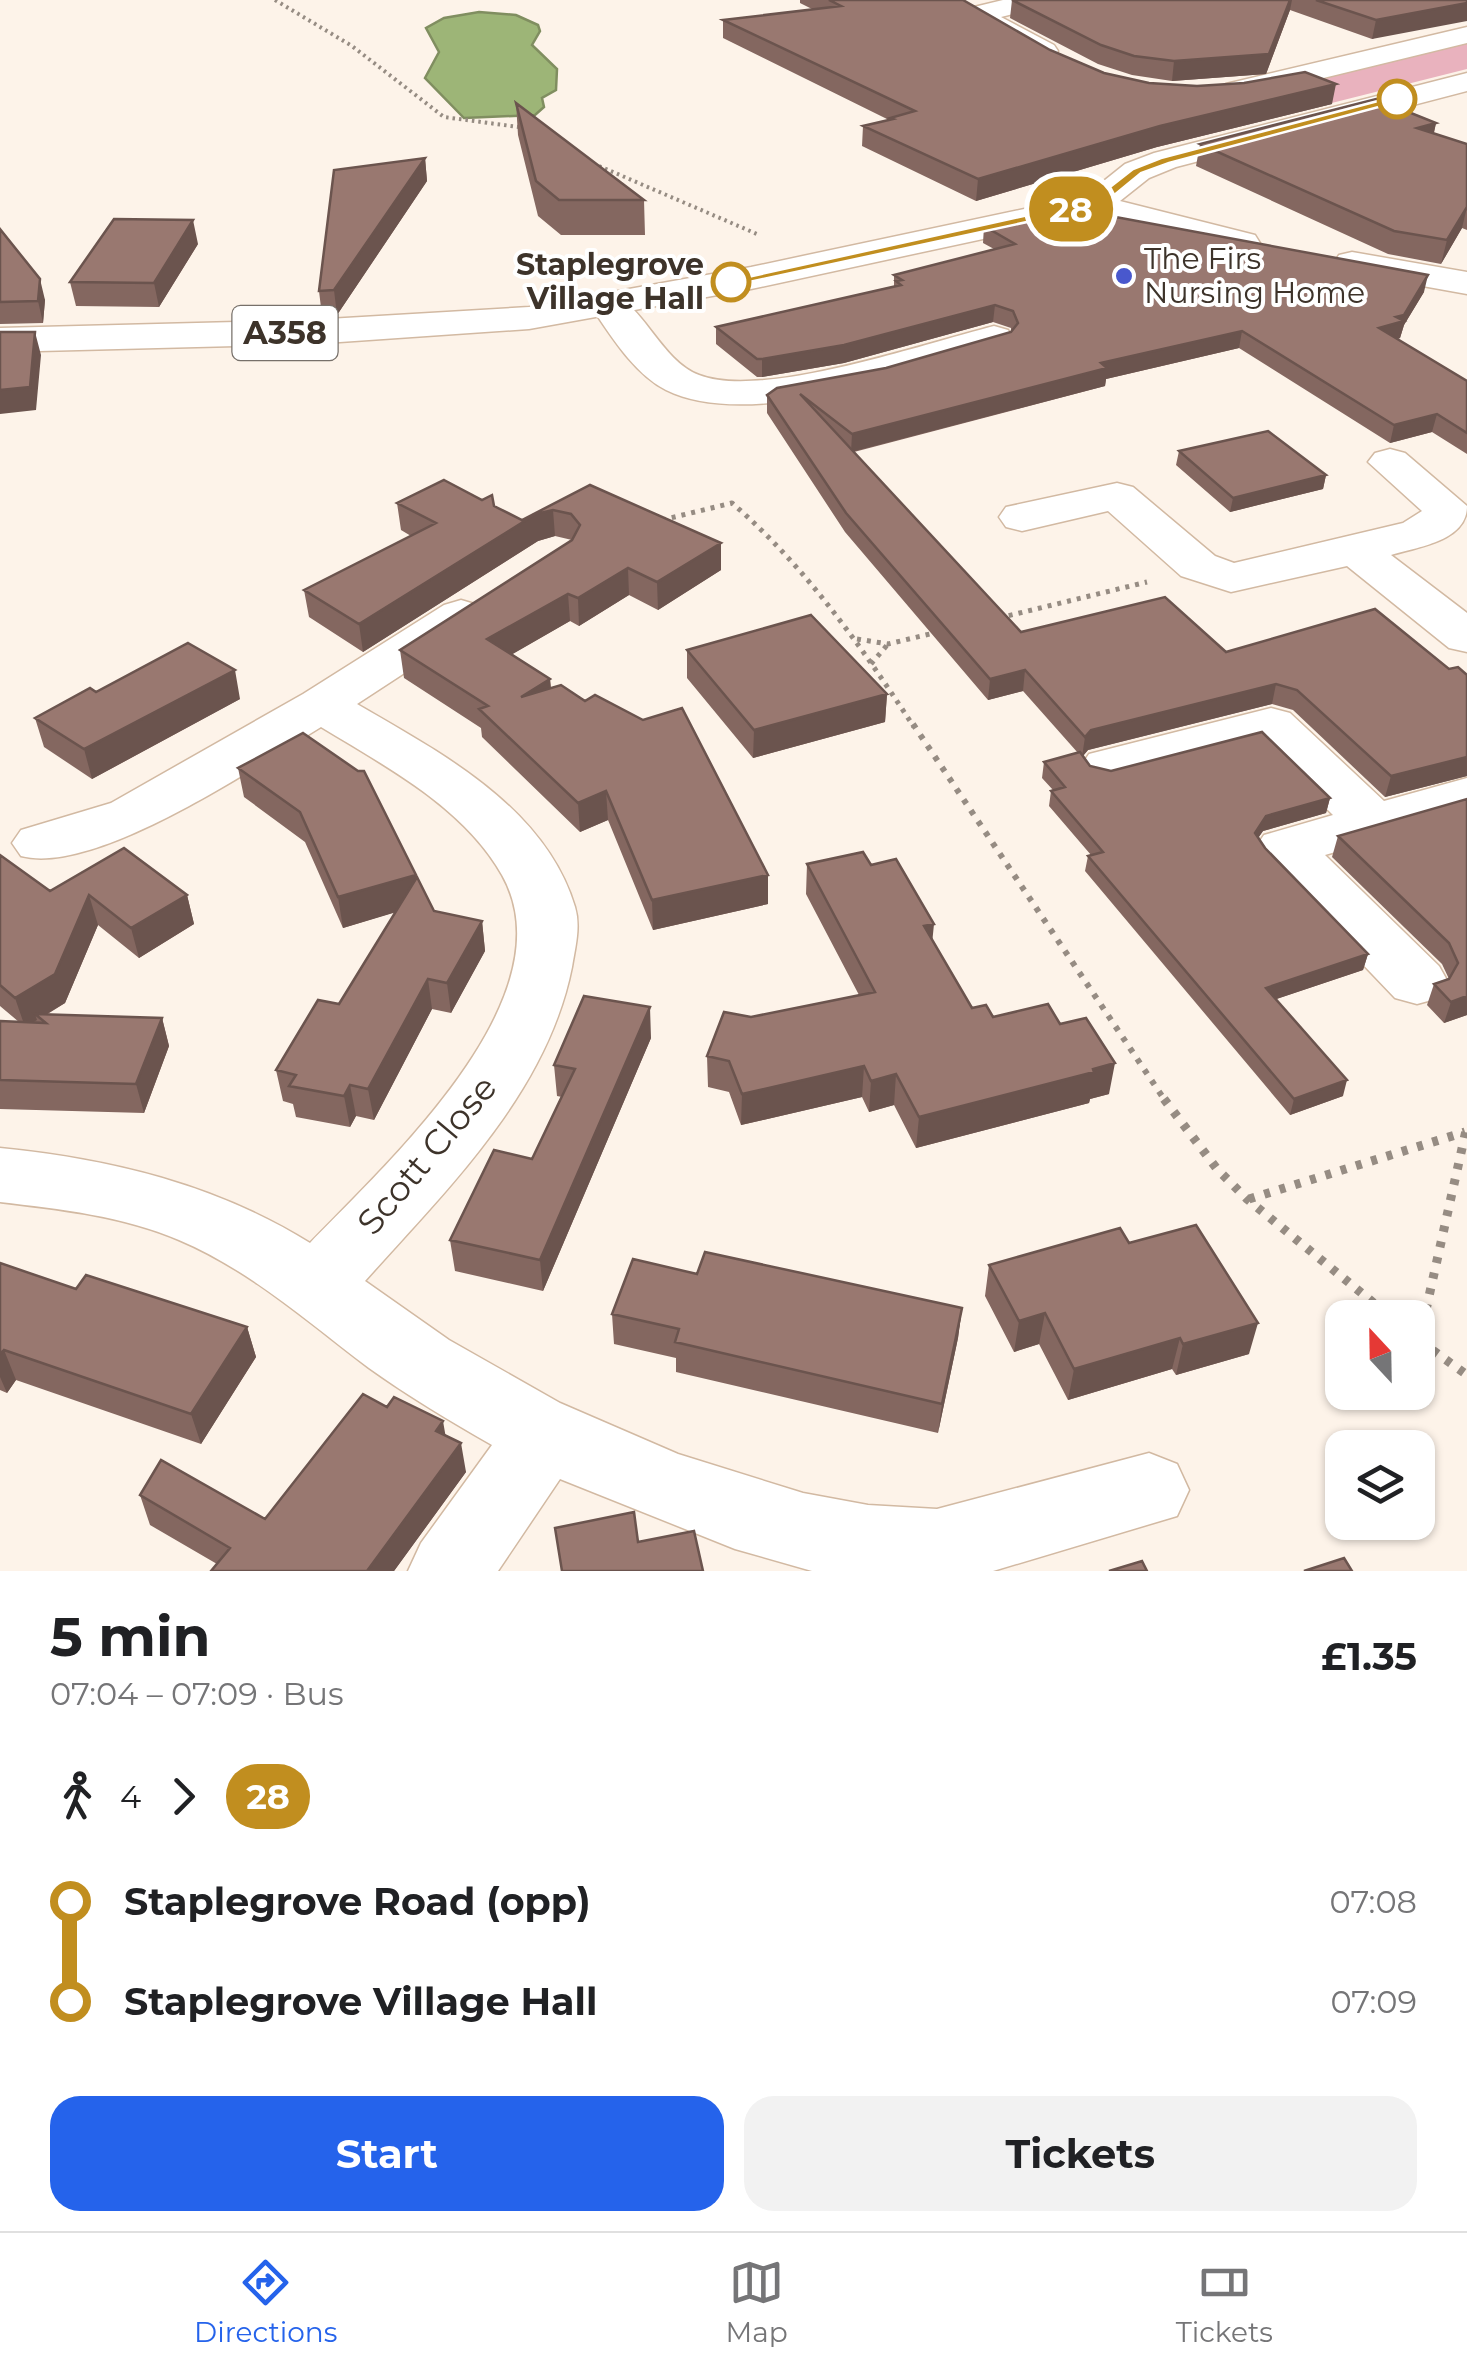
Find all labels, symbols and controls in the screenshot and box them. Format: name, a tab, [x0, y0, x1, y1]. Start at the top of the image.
unlabelled marker	[1378, 80, 1416, 118]
line badge: 28	[1026, 176, 1116, 242]
text: 28	[1049, 188, 1093, 231]
place label: The Firs Nursing Home	[1144, 240, 1365, 311]
place label: Staplegrove Village Hall	[516, 246, 704, 317]
marker: Staplegrove Village Hall	[712, 263, 750, 301]
marker: The Firs Nursing Home	[1113, 265, 1135, 287]
road number: A358	[232, 306, 338, 360]
street label: Scott Close	[348, 1066, 506, 1243]
north arrow	[1325, 1300, 1435, 1410]
map controls	[1325, 1300, 1435, 1540]
button: layers	[1325, 1430, 1435, 1540]
text: 5 min	[50, 1603, 211, 1670]
text: £1.35	[1321, 1633, 1417, 1680]
text: 07:04 – 07:09 · Bus	[50, 1674, 344, 1713]
icon: walk	[50, 1769, 105, 1824]
icon: forward	[156, 1769, 211, 1824]
text: 28	[246, 1775, 290, 1818]
text: 4	[120, 1777, 141, 1816]
text: Staplegrove Road (opp)	[124, 1878, 591, 1925]
text: 07:08	[1329, 1882, 1417, 1921]
text: Staplegrove Village Hall	[124, 1978, 597, 2025]
text: 07:09	[1330, 1982, 1417, 2021]
button: Start	[50, 2096, 724, 2211]
button: Tickets	[744, 2096, 1417, 2211]
tab: Directions	[194, 2255, 337, 2349]
tab: Map	[725, 2255, 788, 2349]
tab: Tickets	[1176, 2255, 1273, 2349]

